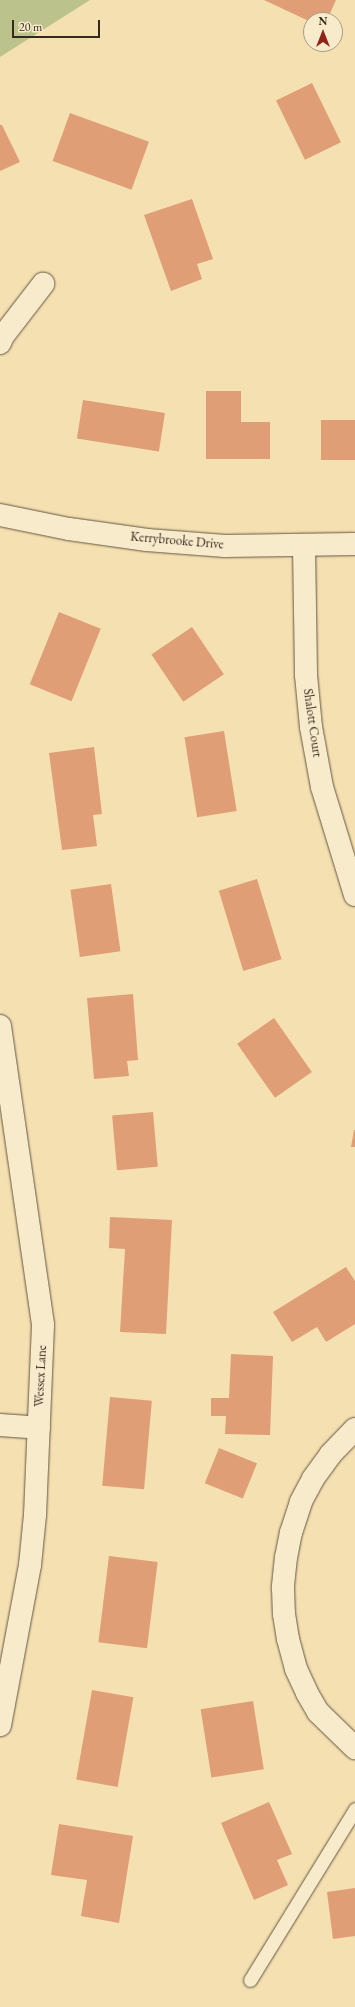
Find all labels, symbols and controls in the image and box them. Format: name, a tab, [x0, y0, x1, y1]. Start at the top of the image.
scale bar	[14, 12, 102, 38]
north arrow	[303, 12, 343, 52]
text: N	[319, 14, 327, 28]
text: 20 m	[19, 19, 42, 35]
street label: Kerrybrooke Drive	[130, 529, 224, 553]
street label: Shalott Court	[299, 688, 325, 758]
street label: Wessex Lane	[32, 1345, 50, 1407]

